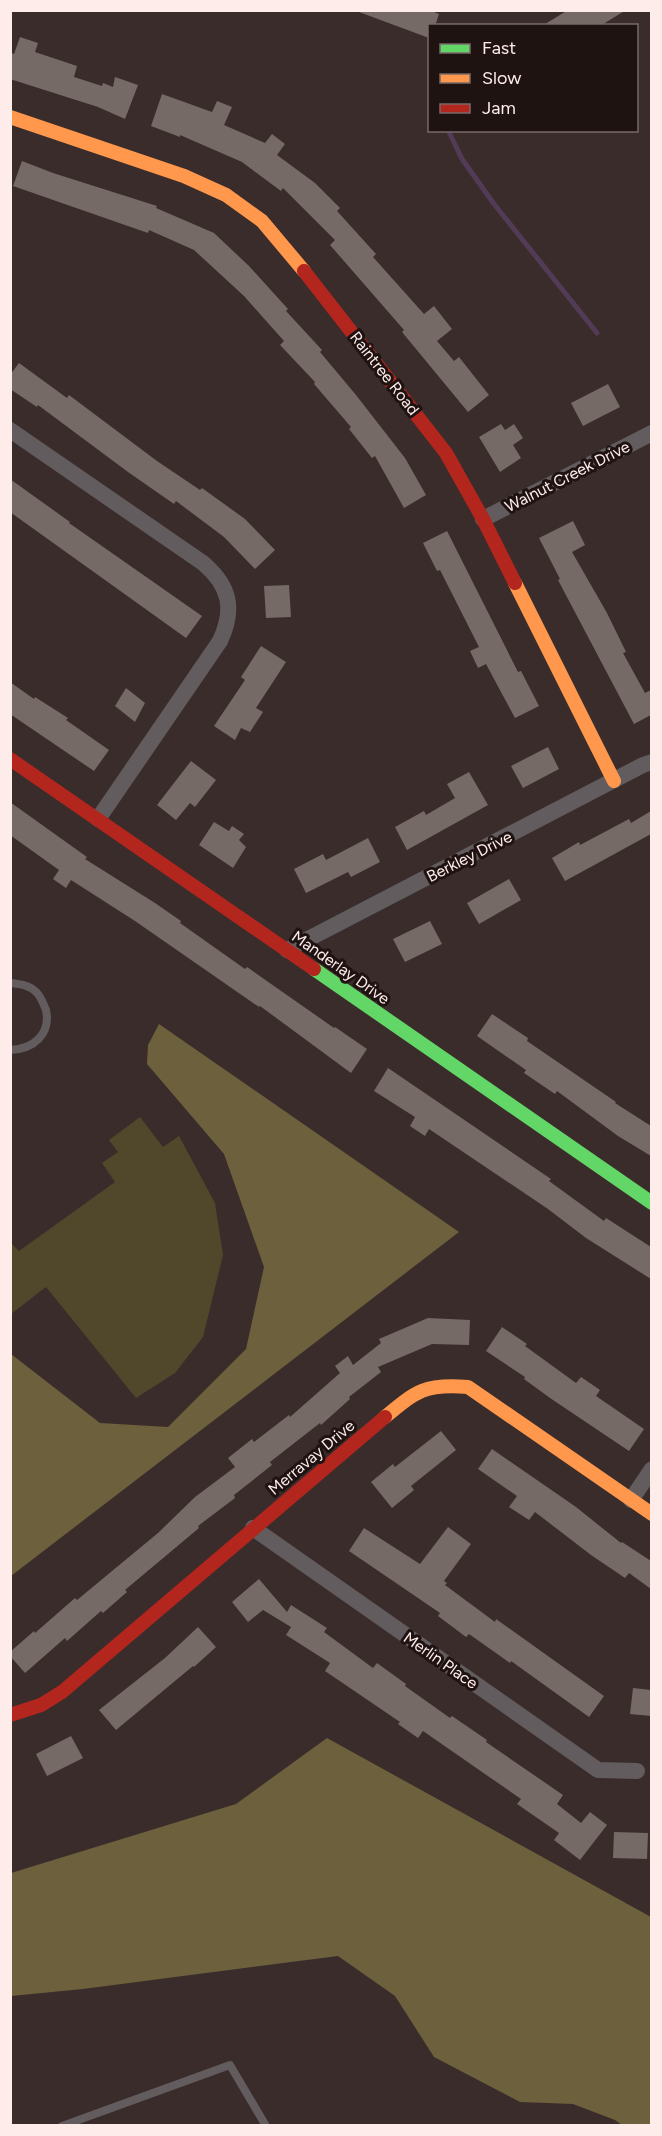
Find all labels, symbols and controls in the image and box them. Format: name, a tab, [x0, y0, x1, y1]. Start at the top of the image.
legend	[428, 24, 638, 132]
text: Fast	[482, 37, 516, 59]
text: Slow	[482, 67, 521, 89]
text: Jam	[482, 97, 516, 119]
street label: Raintree Road	[346, 328, 423, 419]
street label: Walnut Creek Drive	[502, 437, 633, 516]
street label: Berkley Drive	[423, 827, 515, 886]
street label: Manderlay Drive	[288, 927, 394, 1008]
street label: Merravay Drive	[264, 1416, 358, 1499]
street label: Merlin Place	[400, 1628, 482, 1693]

